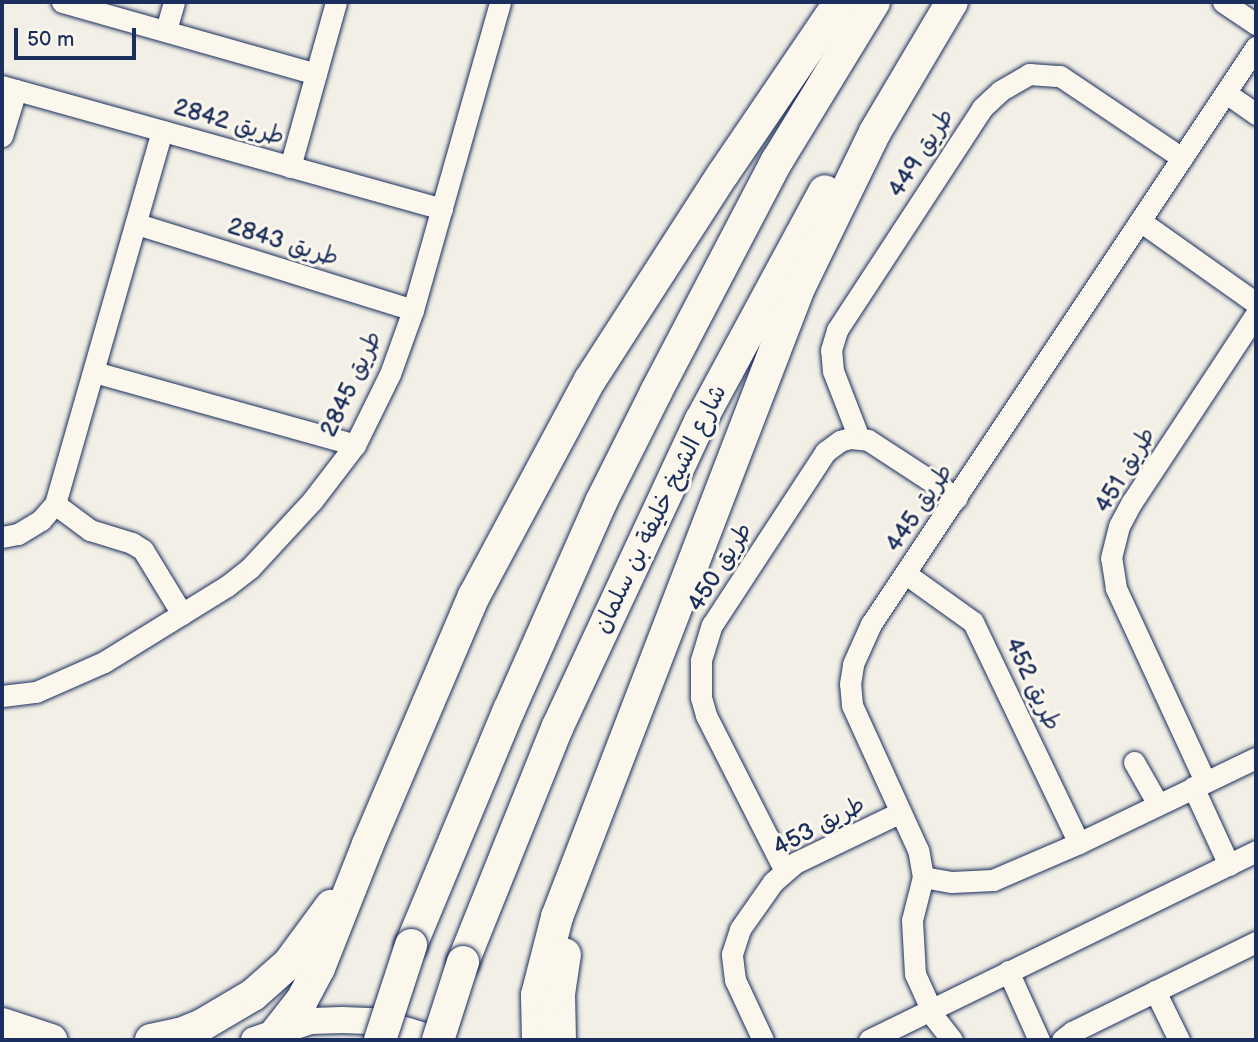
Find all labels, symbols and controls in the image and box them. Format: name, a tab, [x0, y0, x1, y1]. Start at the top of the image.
scale bar	[18, 14, 140, 58]
text: 50 m	[27, 27, 74, 52]
street label: طريق 2842	[170, 92, 288, 152]
street label: طريق 449	[882, 103, 960, 203]
street label: طريق 2843	[224, 212, 342, 272]
street label: طريق 2845	[314, 327, 388, 441]
street label: شارع الشيخ خليفة بن سلمان	[587, 380, 733, 638]
street label: طريق 451	[1088, 422, 1162, 518]
street label: طريق 445	[879, 459, 959, 557]
street label: طريق 450	[681, 517, 759, 617]
street label: طريق 452	[999, 633, 1067, 735]
street label: طريق 453	[768, 790, 870, 862]

